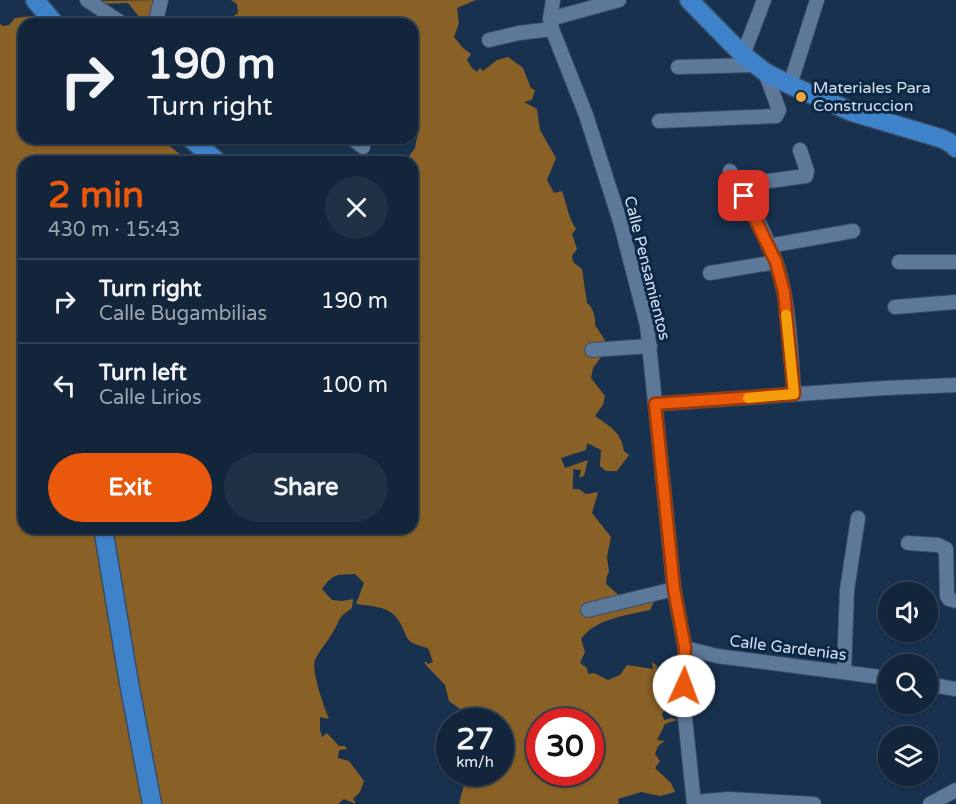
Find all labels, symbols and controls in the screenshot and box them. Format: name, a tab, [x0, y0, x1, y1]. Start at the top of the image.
text: 190 m	[147, 39, 276, 90]
icon: right	[48, 42, 126, 120]
place label: Materiales Para Construccion	[813, 78, 931, 116]
text: Turn right	[147, 90, 273, 123]
marker: Materiales Para Construccion	[794, 90, 808, 104]
pin	[718, 170, 769, 221]
text: 2 min	[48, 174, 144, 217]
button: close	[325, 176, 388, 239]
icon: arrive	[727, 179, 760, 212]
street label: Calle Pensamientos	[619, 194, 675, 342]
text: 430 m · 15:43	[48, 218, 180, 242]
text: Turn right	[99, 276, 201, 302]
icon: right	[48, 285, 81, 318]
text: 190 m	[321, 288, 388, 314]
text: Calle Bugambilias	[99, 302, 267, 326]
text: Turn left	[99, 360, 187, 386]
icon: left	[48, 369, 81, 402]
text: 100 m	[321, 372, 388, 398]
text: Calle Lirios	[99, 386, 202, 410]
button: Exit	[48, 453, 212, 522]
button: Share	[224, 453, 388, 522]
map controls	[878, 582, 938, 786]
button: sound	[878, 582, 938, 642]
street label: Calle Gardenias	[728, 631, 848, 665]
position arrow	[652, 654, 716, 718]
button: search	[878, 654, 938, 714]
speed limit sign: 30	[526, 708, 604, 786]
text: 27	[456, 721, 494, 758]
button: layers	[878, 726, 938, 786]
text: km/h	[456, 753, 494, 771]

